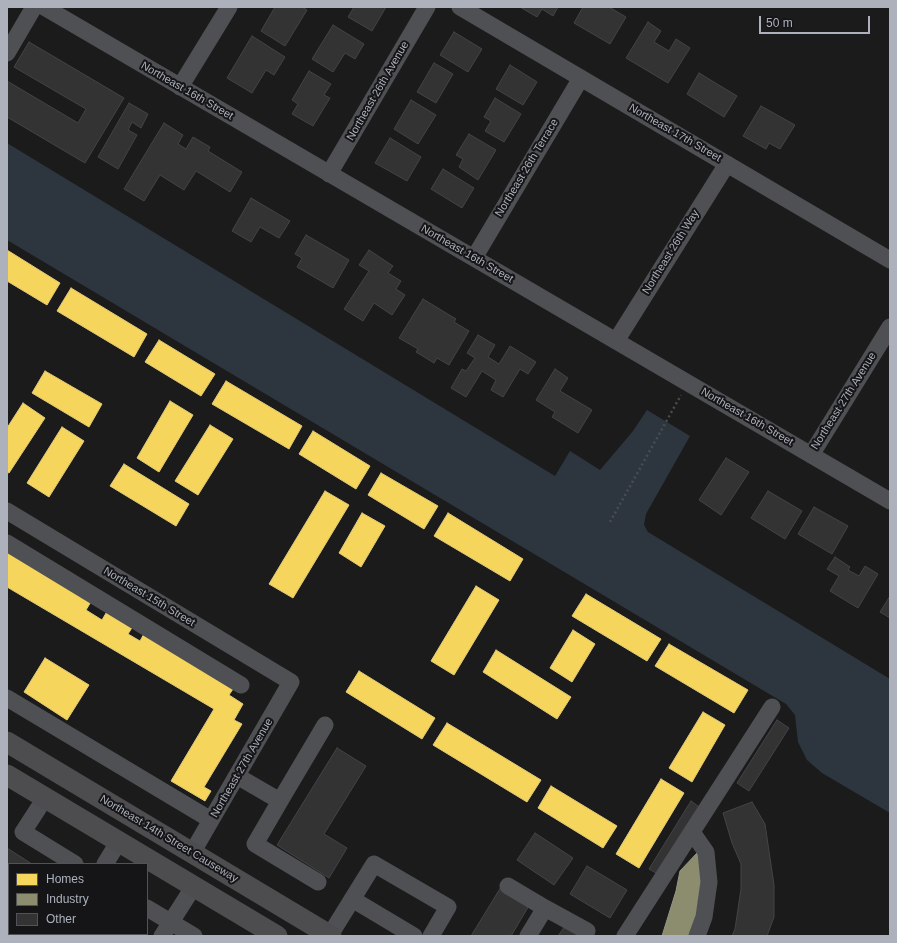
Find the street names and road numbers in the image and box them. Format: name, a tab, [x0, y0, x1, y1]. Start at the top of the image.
street label: Northeast 26th Avenue	[344, 39, 412, 143]
street label: Northeast 16th Street	[138, 59, 236, 123]
street label: Northeast 17th Street	[626, 101, 724, 165]
street label: Northeast 26th Terrace	[493, 117, 561, 219]
street label: Northeast 26th Way	[640, 207, 702, 297]
street label: Northeast 16th Street	[418, 222, 516, 286]
street label: Northeast 27th Avenue	[809, 350, 879, 452]
street label: Northeast 16th Street	[698, 385, 796, 449]
street label: Northeast 15th Street	[101, 564, 197, 630]
street label: Northeast 27th Avenue	[208, 716, 276, 820]
street label: Northeast 14th Street Causeway	[97, 792, 241, 886]

